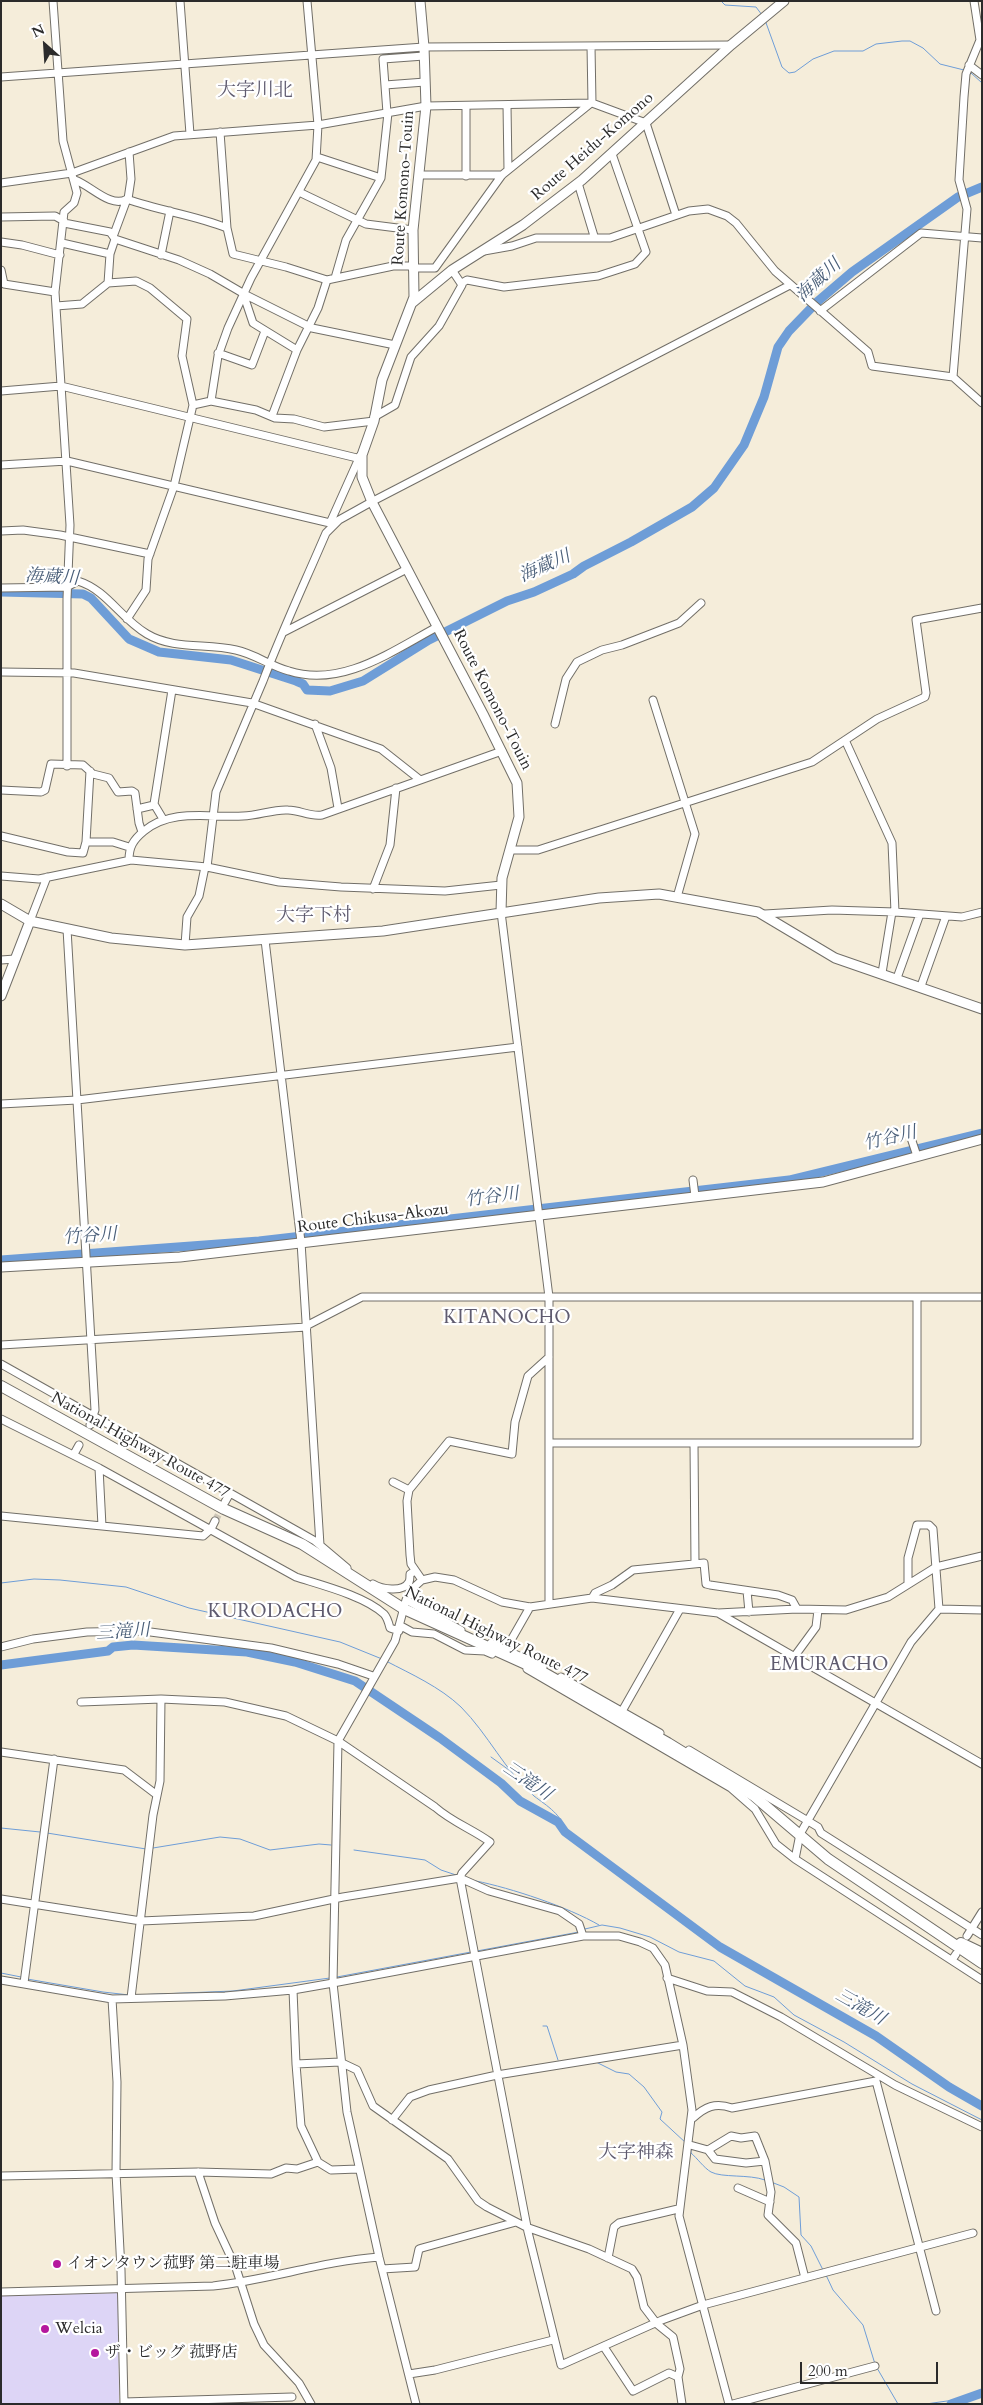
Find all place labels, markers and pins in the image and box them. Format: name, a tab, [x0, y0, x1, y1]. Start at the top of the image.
place label: イオンタウン菰野 第二駐車場	[67, 2254, 279, 2274]
marker: イオンタウン菰野 第二駐車場	[51, 2258, 63, 2270]
place label: Welcia	[55, 2319, 103, 2339]
marker: Welcia	[39, 2323, 51, 2335]
place label: ザ・ビッグ 菰野店	[105, 2343, 237, 2363]
marker: ザ・ビッグ 菰野店	[89, 2347, 101, 2359]

